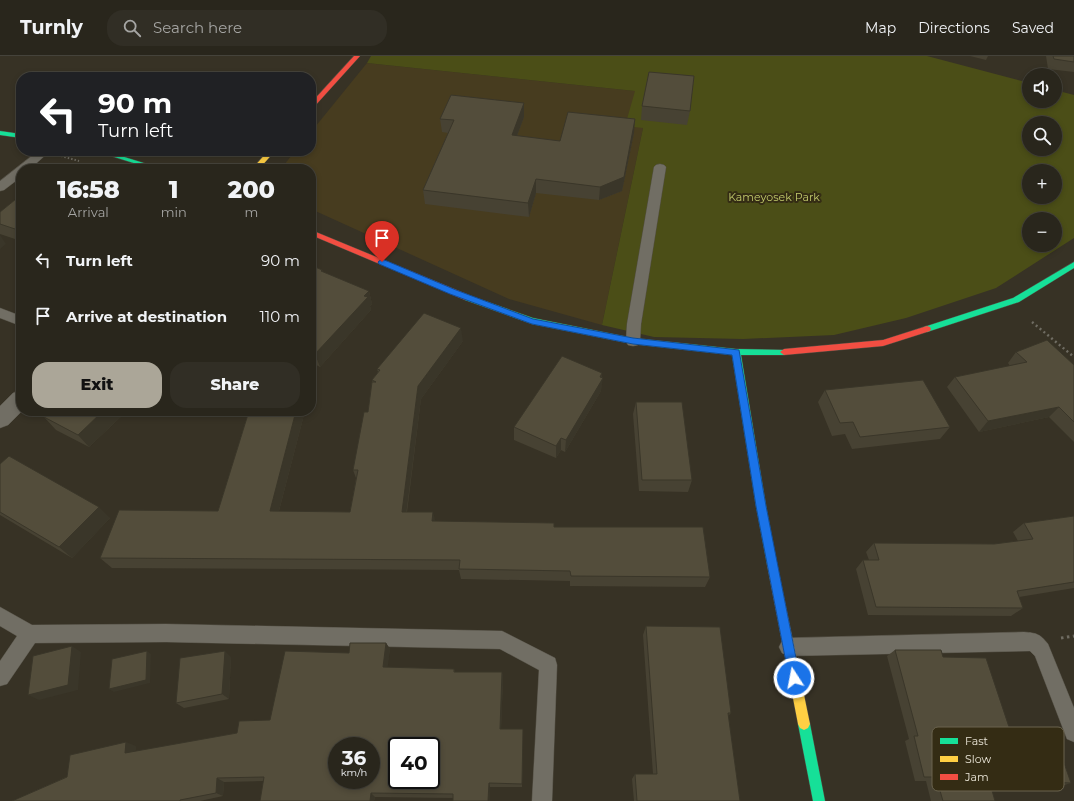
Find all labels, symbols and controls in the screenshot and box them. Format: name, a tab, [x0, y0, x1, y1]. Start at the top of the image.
search box	[107, 10, 387, 46]
text: Turnly	[20, 16, 83, 39]
icon: search	[121, 17, 143, 39]
text: Search here	[153, 18, 242, 37]
text: Map	[865, 19, 896, 37]
text: Directions	[918, 19, 990, 37]
text: Saved	[1012, 19, 1054, 37]
map controls	[1022, 68, 1062, 252]
button: sound	[1022, 68, 1062, 108]
text: 90 m	[98, 86, 172, 120]
icon: left	[32, 88, 84, 140]
button: search	[1022, 116, 1062, 156]
text: Turn left	[98, 120, 173, 142]
button: +	[1022, 164, 1062, 204]
text: 16:58	[57, 175, 120, 204]
text: 1	[169, 175, 179, 204]
text: 200	[228, 175, 275, 204]
park label: Kameyosek Park	[728, 190, 820, 204]
text: Arrival	[68, 204, 109, 220]
text: min	[161, 204, 187, 220]
text: m	[244, 204, 258, 220]
button: −	[1022, 212, 1062, 252]
pin	[365, 221, 399, 262]
icon: arrive	[371, 227, 393, 249]
icon: left	[32, 249, 54, 271]
text: Turn left	[66, 251, 133, 270]
text: 90 m	[261, 251, 300, 270]
icon: arrive	[32, 305, 54, 327]
text: Arrive at destination	[66, 307, 227, 326]
text: 110 m	[259, 307, 300, 326]
button: Exit	[32, 362, 162, 408]
button: Share	[170, 362, 300, 408]
position arrow	[773, 657, 815, 699]
legend	[932, 727, 1064, 791]
text: Fast	[965, 734, 989, 748]
speed limit sign: 40	[388, 737, 440, 789]
text: 36	[342, 746, 366, 770]
text: Slow	[965, 752, 991, 766]
text: km/h	[341, 766, 367, 779]
text: Jam	[964, 770, 989, 784]

